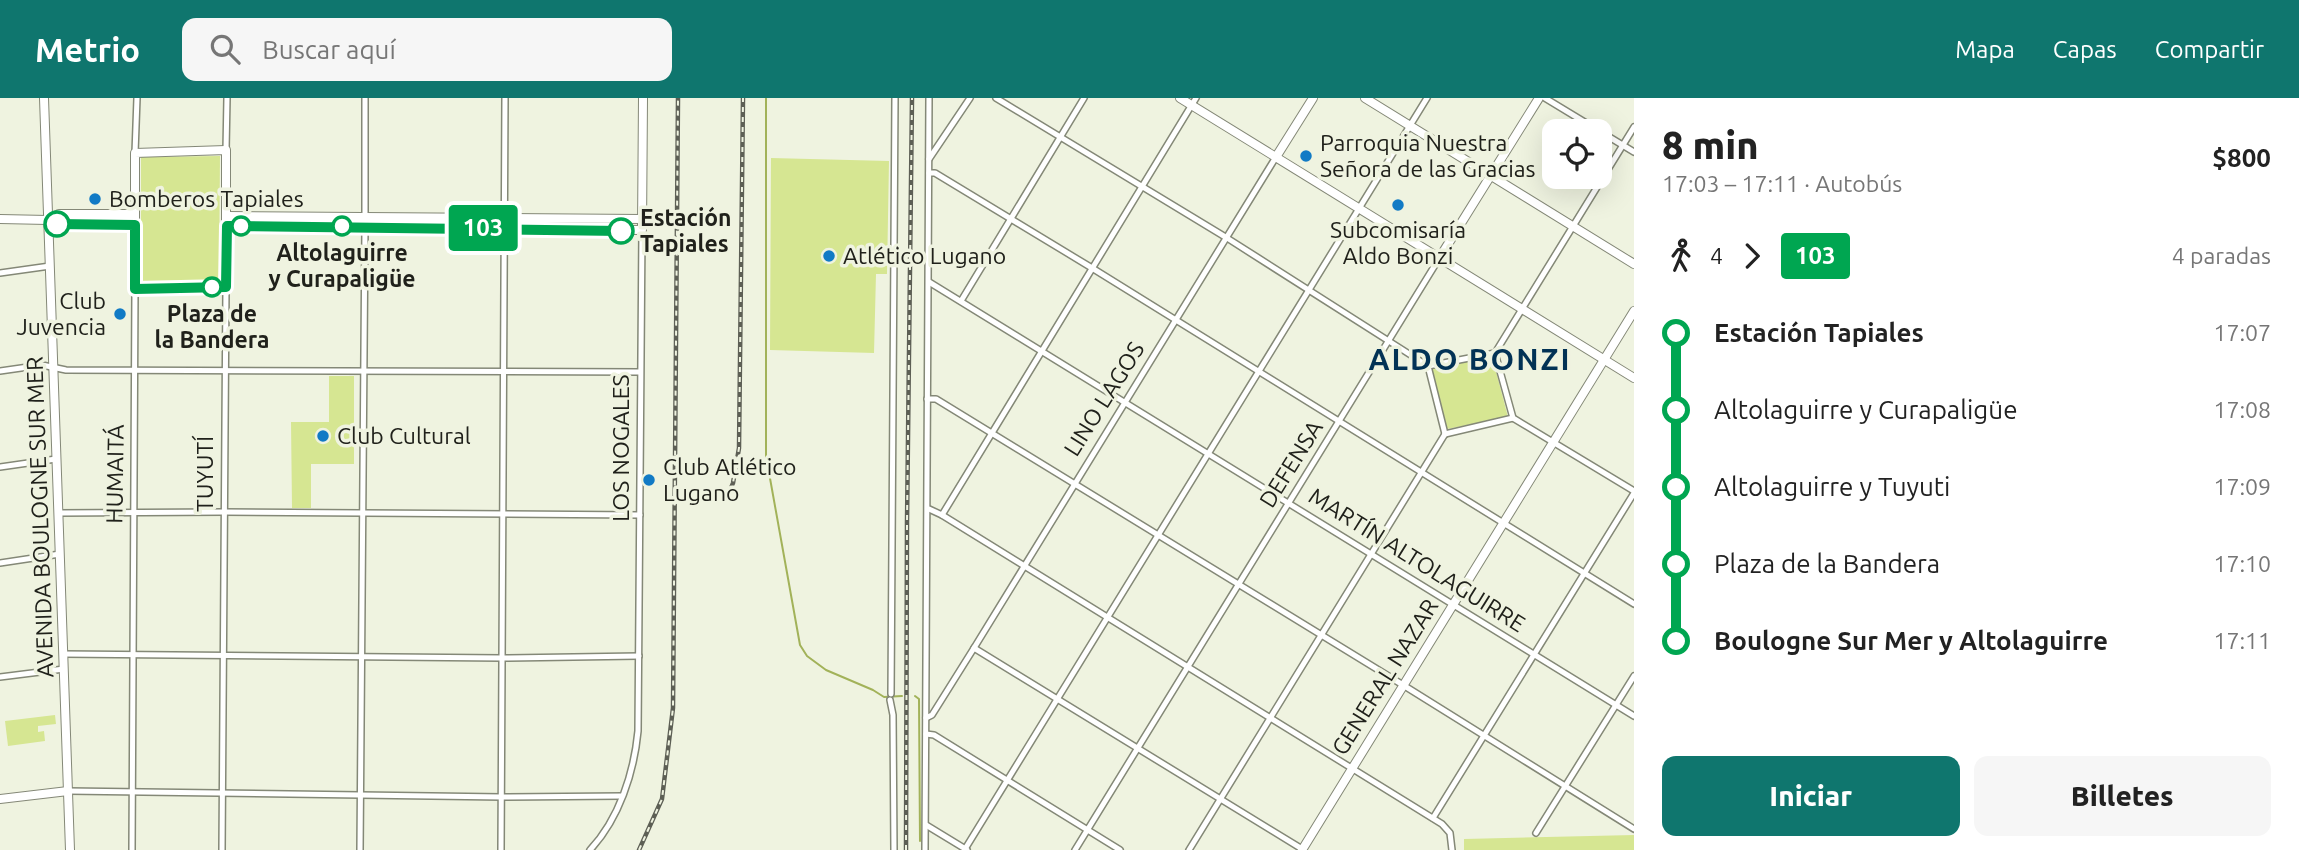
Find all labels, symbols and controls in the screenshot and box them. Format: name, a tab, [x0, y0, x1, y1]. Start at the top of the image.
search box	[182, 18, 672, 81]
icon: search	[206, 30, 244, 68]
text: Metrio	[35, 31, 140, 68]
text: Buscar aquí	[262, 35, 396, 64]
text: Mapa	[1955, 36, 2015, 63]
text: Capas	[2053, 36, 2117, 63]
text: Compartir	[2155, 36, 2264, 63]
map controls	[1542, 119, 1612, 189]
button: locate	[1542, 119, 1612, 189]
text: 8 min	[1662, 124, 1759, 166]
place label: Parroquia Nuestra Señora de las Gracias	[1320, 130, 1536, 181]
text: $800	[2212, 143, 2271, 172]
marker: Parroquia Nuestra Señora de las Gracias	[1298, 148, 1314, 164]
text: 17:03 – 17:11 · Autobús	[1662, 171, 1902, 196]
place label: Bomberos Tapiales	[109, 186, 304, 211]
marker: Bomberos Tapiales	[87, 191, 103, 207]
marker: Subcomisaría Aldo Bonzi	[1390, 197, 1406, 213]
line badge: 103	[443, 205, 523, 251]
place label: Estación Tapiales	[640, 205, 732, 256]
unlabelled marker	[44, 211, 70, 237]
text: 103	[463, 214, 503, 241]
unlabelled marker	[231, 216, 251, 236]
marker: Altolaguirre y Curapaligüe	[332, 216, 352, 236]
place label: Subcomisaría Aldo Bonzi	[1330, 217, 1466, 268]
marker: Estación Tapiales	[608, 218, 634, 244]
icon: walk	[1662, 237, 1700, 275]
icon: forward	[1733, 237, 1771, 275]
place label: Altolaguirre y Curapaligüe	[268, 240, 416, 291]
text: 103	[1795, 242, 1836, 269]
place label: Atlético Lugano	[843, 243, 1006, 268]
text: 4	[1710, 243, 1723, 268]
text: 4 paradas	[2172, 243, 2271, 268]
marker: Atlético Lugano	[821, 248, 837, 264]
marker: Plaza de la Bandera	[202, 277, 222, 297]
place label: Club Juvencia	[16, 288, 106, 339]
place label: Plaza de la Bandera	[154, 301, 270, 352]
marker: Club Juvencia	[112, 306, 128, 322]
text: Estación Tapiales	[1714, 318, 1924, 347]
text: 17:07	[2213, 320, 2271, 345]
street label: LINO LAGOS	[1059, 337, 1148, 460]
district label: ALDO BONZI	[1368, 342, 1572, 376]
street label: AVENIDA BOULOGNE SUR MER	[21, 356, 58, 678]
street label: LOS NOGALES	[608, 374, 633, 522]
text: Altolaguirre y Curapaligüe	[1714, 395, 2018, 424]
text: 17:08	[2213, 397, 2271, 422]
street label: DEFENSA	[1254, 416, 1327, 512]
place label: Club Cultural	[337, 423, 471, 448]
street label: HUMAITÁ	[100, 424, 128, 524]
marker: Club Cultural	[315, 428, 331, 444]
street label: TUYUTÍ	[191, 435, 217, 512]
place label: Club Atlético Lugano	[663, 454, 796, 505]
marker: Club Atlético Lugano	[641, 472, 657, 488]
text: Altolaguirre y Tuyuti	[1714, 472, 1950, 501]
text: 17:09	[2213, 474, 2271, 499]
street label: MARTÍN ALTOLAGUIRRE	[1305, 482, 1530, 636]
text: Plaza de la Bandera	[1714, 549, 1940, 578]
text: 17:10	[2213, 551, 2271, 576]
street label: GENERAL NAZAR	[1327, 594, 1443, 759]
text: Boulogne Sur Mer y Altolaguirre	[1714, 626, 2108, 655]
text: 17:11	[2213, 628, 2271, 653]
button: Iniciar	[1662, 756, 1960, 836]
button: Billetes	[1974, 756, 2271, 836]

